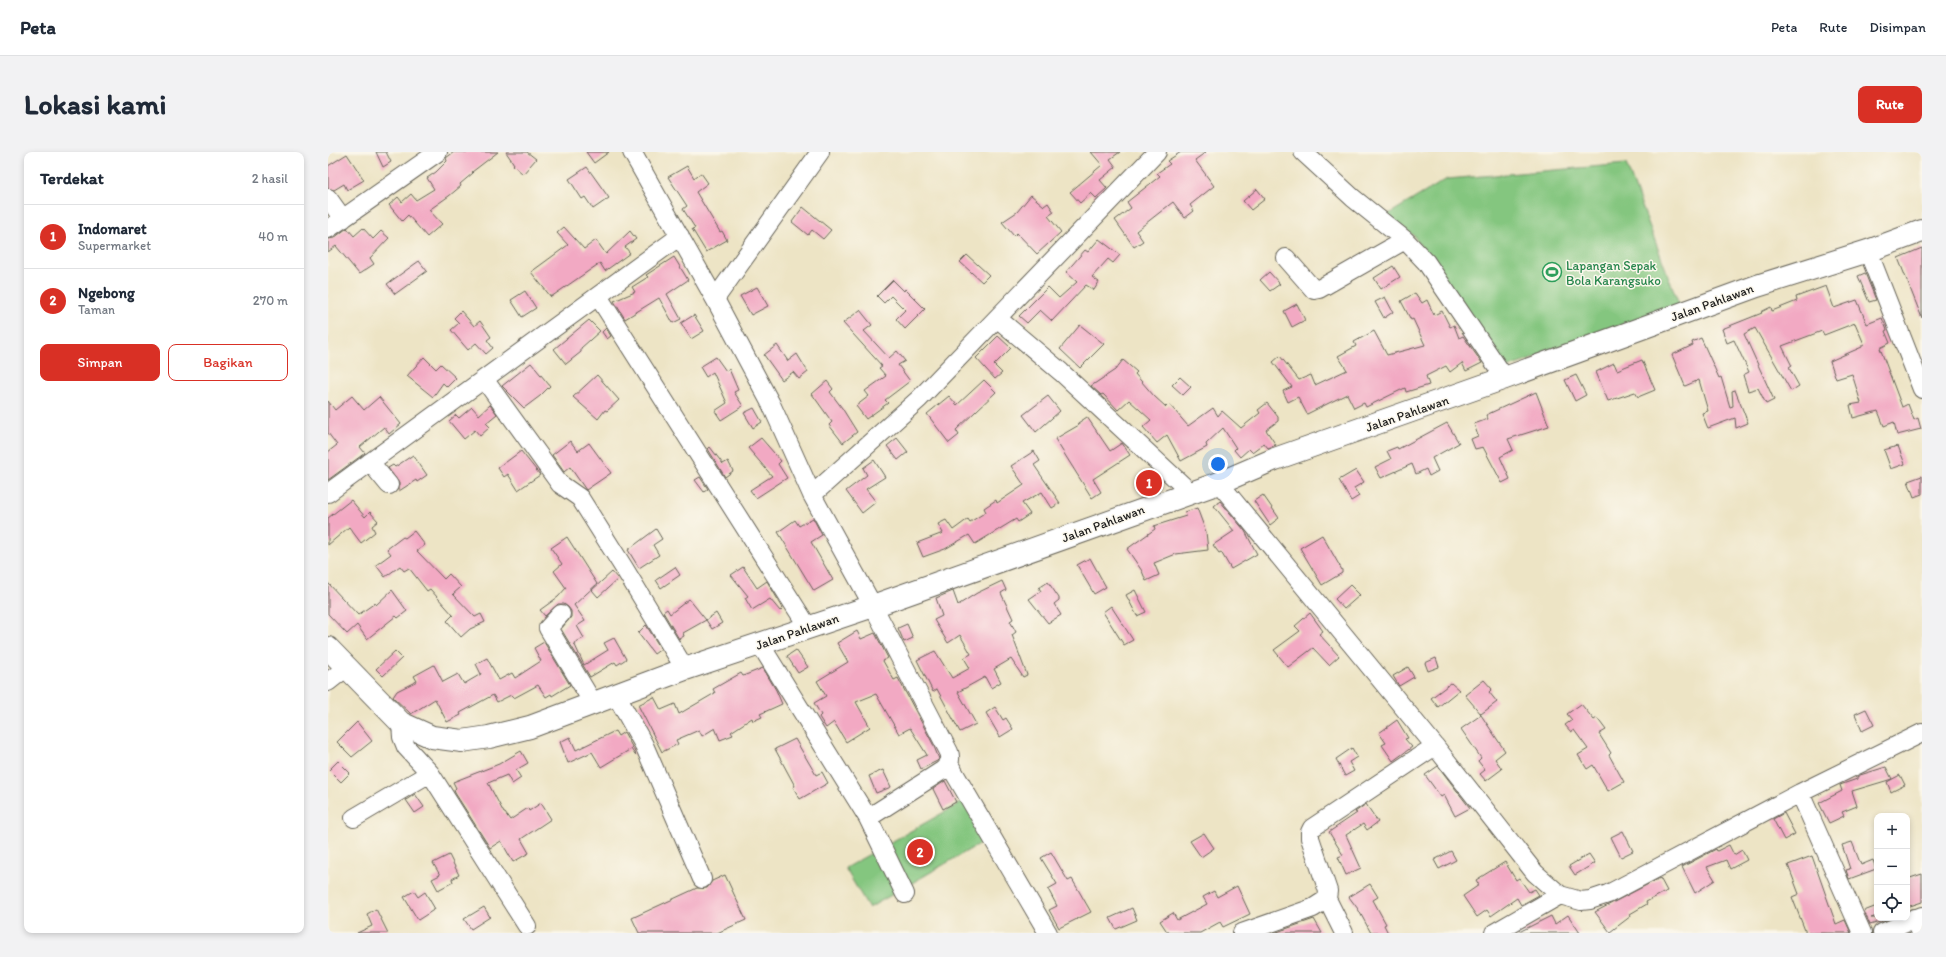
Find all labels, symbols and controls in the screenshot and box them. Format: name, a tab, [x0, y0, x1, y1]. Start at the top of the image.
text: Peta	[20, 16, 56, 39]
text: Peta	[1771, 19, 1797, 36]
text: Rute	[1819, 19, 1847, 36]
text: Disimpan	[1869, 19, 1926, 36]
button: Rute	[1858, 86, 1922, 123]
text: Lokasi kami	[24, 87, 166, 121]
text: Terdekat	[40, 168, 104, 188]
text: 2 hasil	[252, 171, 288, 186]
text: Indomaret	[78, 220, 147, 238]
text: 1	[50, 229, 56, 244]
text: 40 m	[258, 229, 288, 244]
text: Supermarket	[78, 238, 151, 253]
place label: Lapangan Sepak Bola Karangsuko	[1566, 258, 1661, 288]
sports icon: Lapangan Sepak Bola Karangsuko	[1541, 261, 1563, 283]
street label: Jalan Pahlawan	[1669, 280, 1756, 324]
text: Ngebong	[78, 284, 135, 302]
text: 2	[50, 293, 56, 308]
text: 270 m	[253, 293, 288, 308]
text: Taman	[78, 302, 115, 317]
button: Simpan	[40, 344, 160, 381]
button: Bagikan	[168, 344, 288, 381]
street label: Jalan Pahlawan	[1364, 392, 1451, 435]
your location	[1208, 454, 1228, 474]
pin: 1	[1136, 468, 1162, 498]
street label: Jalan Pahlawan	[1060, 501, 1147, 545]
street label: Jalan Pahlawan	[754, 610, 841, 653]
map controls	[1874, 813, 1910, 921]
button: +	[1874, 813, 1910, 849]
pin: 2	[907, 837, 933, 867]
button: −	[1874, 849, 1910, 885]
button: locate	[1874, 885, 1910, 921]

